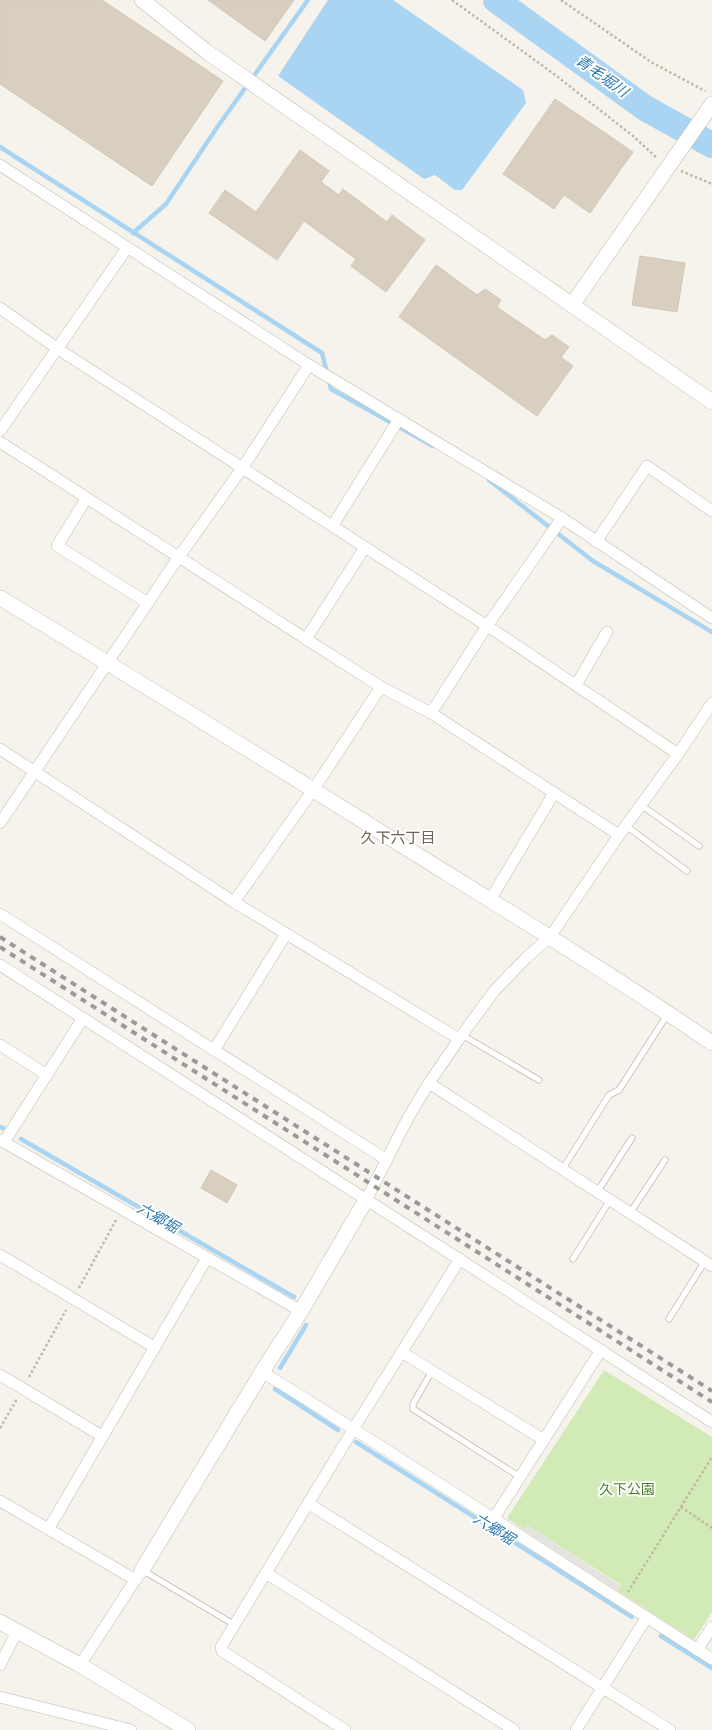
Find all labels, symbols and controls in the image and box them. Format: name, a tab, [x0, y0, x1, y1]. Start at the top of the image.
water label: 青毛堀川	[572, 50, 634, 102]
district label: 久下六丁目	[360, 828, 436, 847]
water label: 六郷堀	[134, 1198, 184, 1238]
park label: 久下公園	[599, 1480, 655, 1497]
water label: 六郷堀	[470, 1509, 520, 1550]

